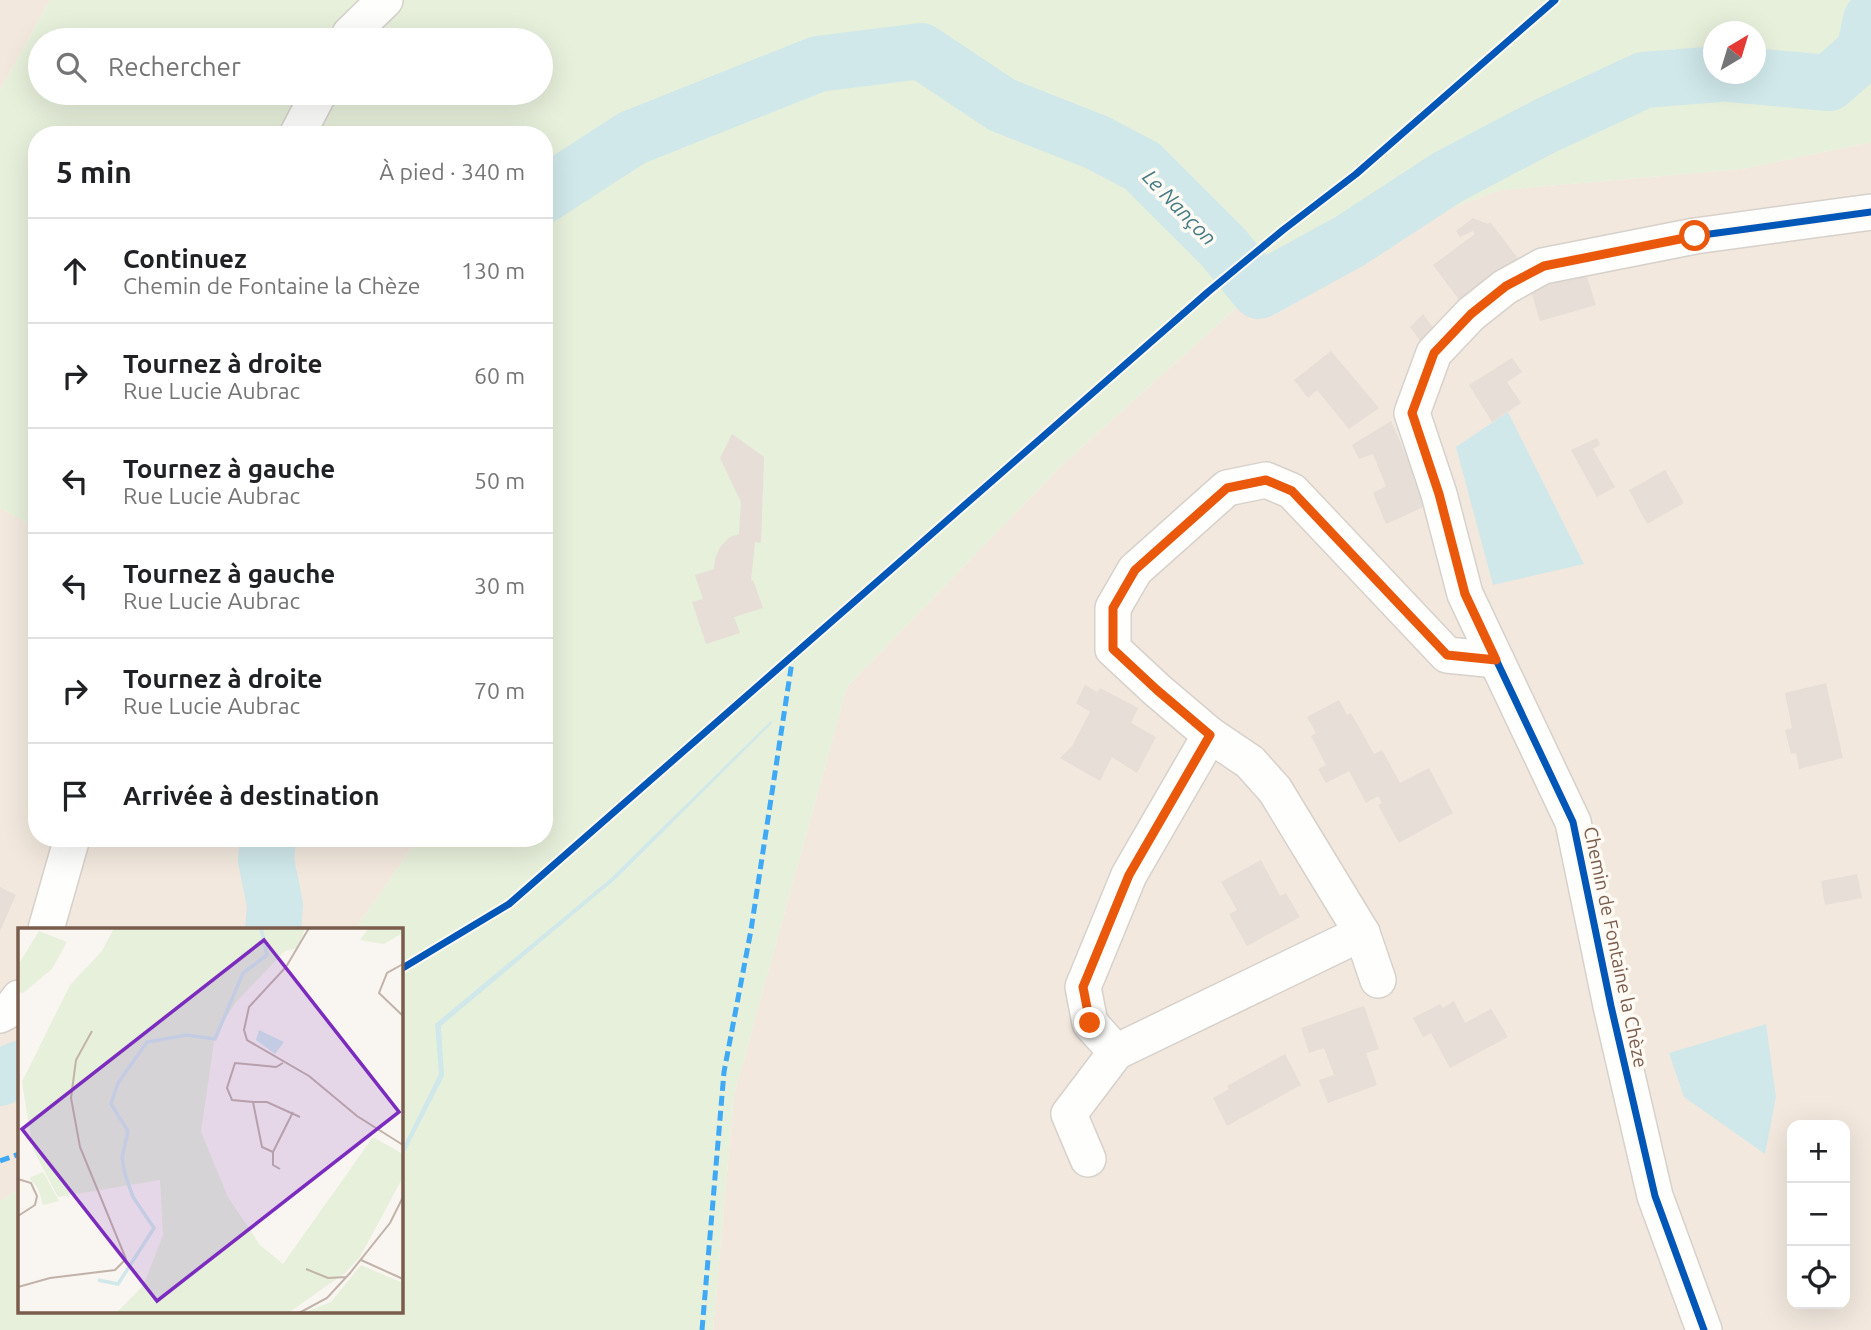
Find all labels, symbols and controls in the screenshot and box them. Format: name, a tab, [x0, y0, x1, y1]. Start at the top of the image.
north arrow	[1703, 21, 1766, 84]
search box	[28, 28, 553, 105]
icon: search	[52, 48, 90, 86]
text: Rechercher	[108, 52, 241, 81]
text: 5 min	[56, 155, 132, 189]
text: À pied · 340 m	[379, 159, 525, 184]
water label: Le Nançon	[1138, 164, 1222, 250]
route start	[1679, 220, 1710, 251]
text: Continuez	[123, 244, 247, 273]
icon: ahead	[56, 252, 94, 290]
text: 130 m	[461, 258, 525, 283]
text: Chemin de Fontaine la Chèze	[123, 273, 421, 298]
text: Tournez à droite	[123, 349, 322, 378]
icon: right	[56, 357, 94, 395]
text: 60 m	[474, 363, 525, 388]
text: Rue Lucie Aubrac	[123, 378, 300, 403]
text: Tournez à gauche	[123, 454, 335, 483]
icon: left	[56, 462, 94, 500]
text: 50 m	[474, 468, 525, 493]
text: Rue Lucie Aubrac	[123, 483, 300, 508]
text: Tournez à gauche	[123, 559, 335, 588]
icon: left	[56, 567, 94, 605]
text: 30 m	[474, 573, 525, 598]
text: Rue Lucie Aubrac	[123, 588, 300, 613]
text: Tournez à droite	[123, 664, 322, 693]
icon: right	[56, 672, 94, 710]
text: 70 m	[474, 678, 525, 703]
text: Rue Lucie Aubrac	[123, 693, 300, 718]
icon: arrive	[56, 777, 94, 815]
text: Arrivée à destination	[123, 781, 379, 810]
street label: Chemin de Fontaine la Chèze	[1580, 825, 1652, 1069]
inset map	[18, 928, 402, 1312]
route end	[1074, 1007, 1105, 1038]
map controls	[1787, 1120, 1850, 1309]
button: +	[1787, 1120, 1850, 1183]
button: −	[1787, 1183, 1850, 1246]
button: locate	[1787, 1246, 1850, 1309]

